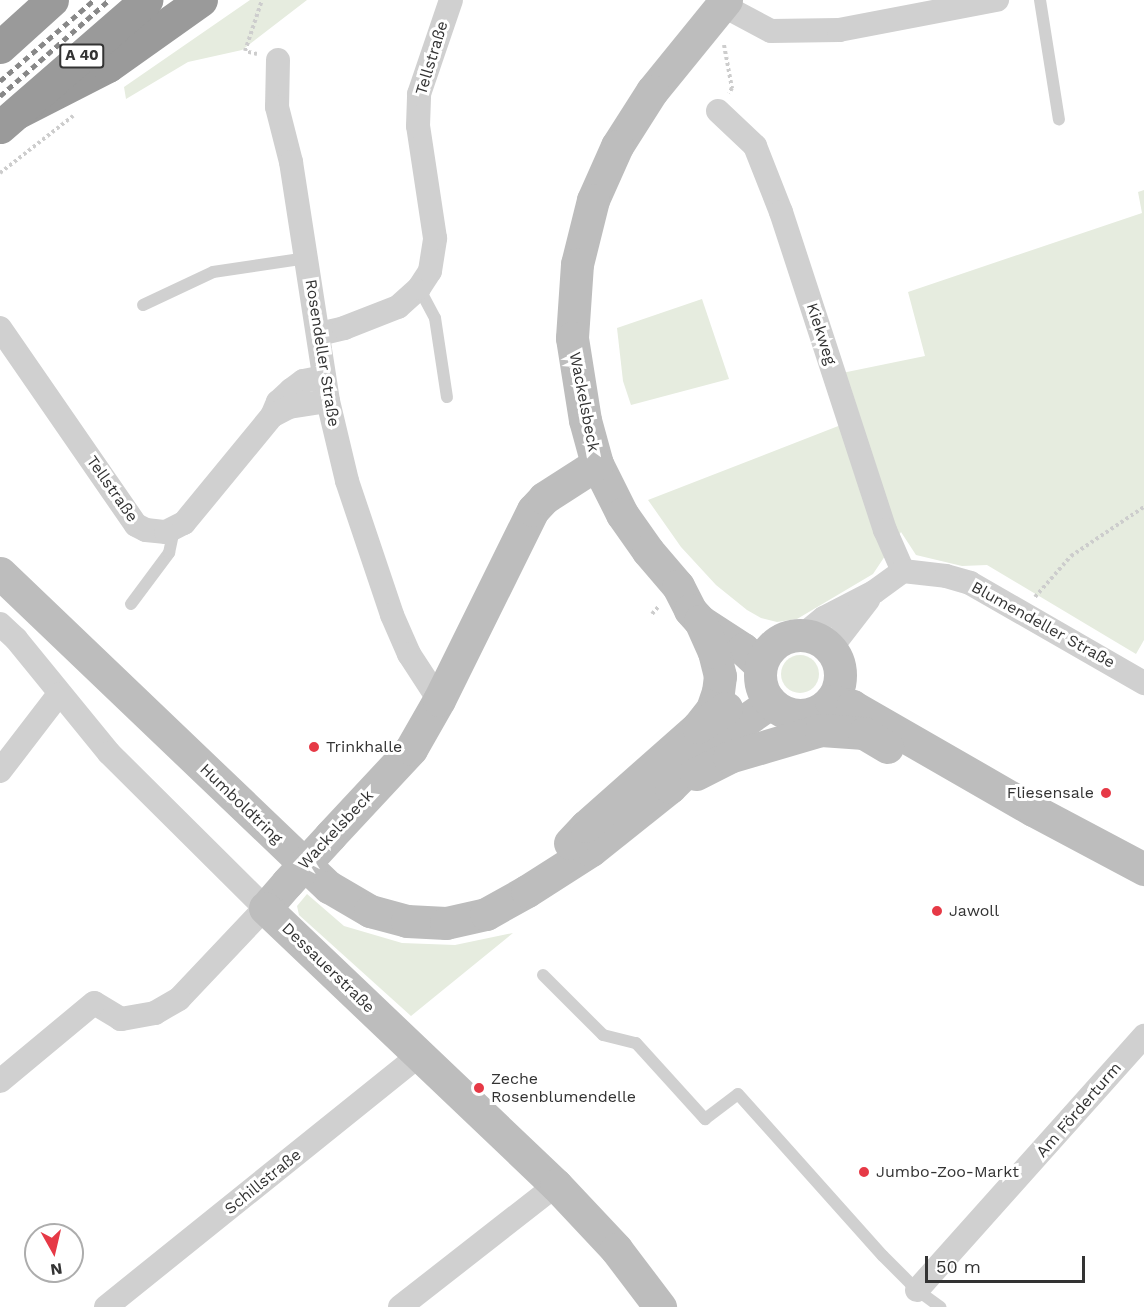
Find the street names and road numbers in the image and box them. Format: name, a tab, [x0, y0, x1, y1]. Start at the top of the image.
street label: Tellstraße	[412, 19, 452, 97]
road number: A 40	[58, 44, 106, 68]
street label: Rosendeller Straße	[301, 278, 343, 428]
street label: Kiekweg	[802, 301, 840, 367]
street label: Wackelsbeck	[565, 350, 603, 454]
street label: Tellstraße	[82, 452, 142, 526]
street label: Blumendeller Straße	[968, 578, 1118, 672]
street label: Humboldtring	[196, 760, 286, 848]
street label: Wackelsbeck	[294, 786, 378, 874]
street label: Dessauerstraße	[278, 919, 378, 1017]
street label: Am Förderturm	[1032, 1059, 1126, 1161]
street label: Schillstraße	[221, 1145, 305, 1219]

